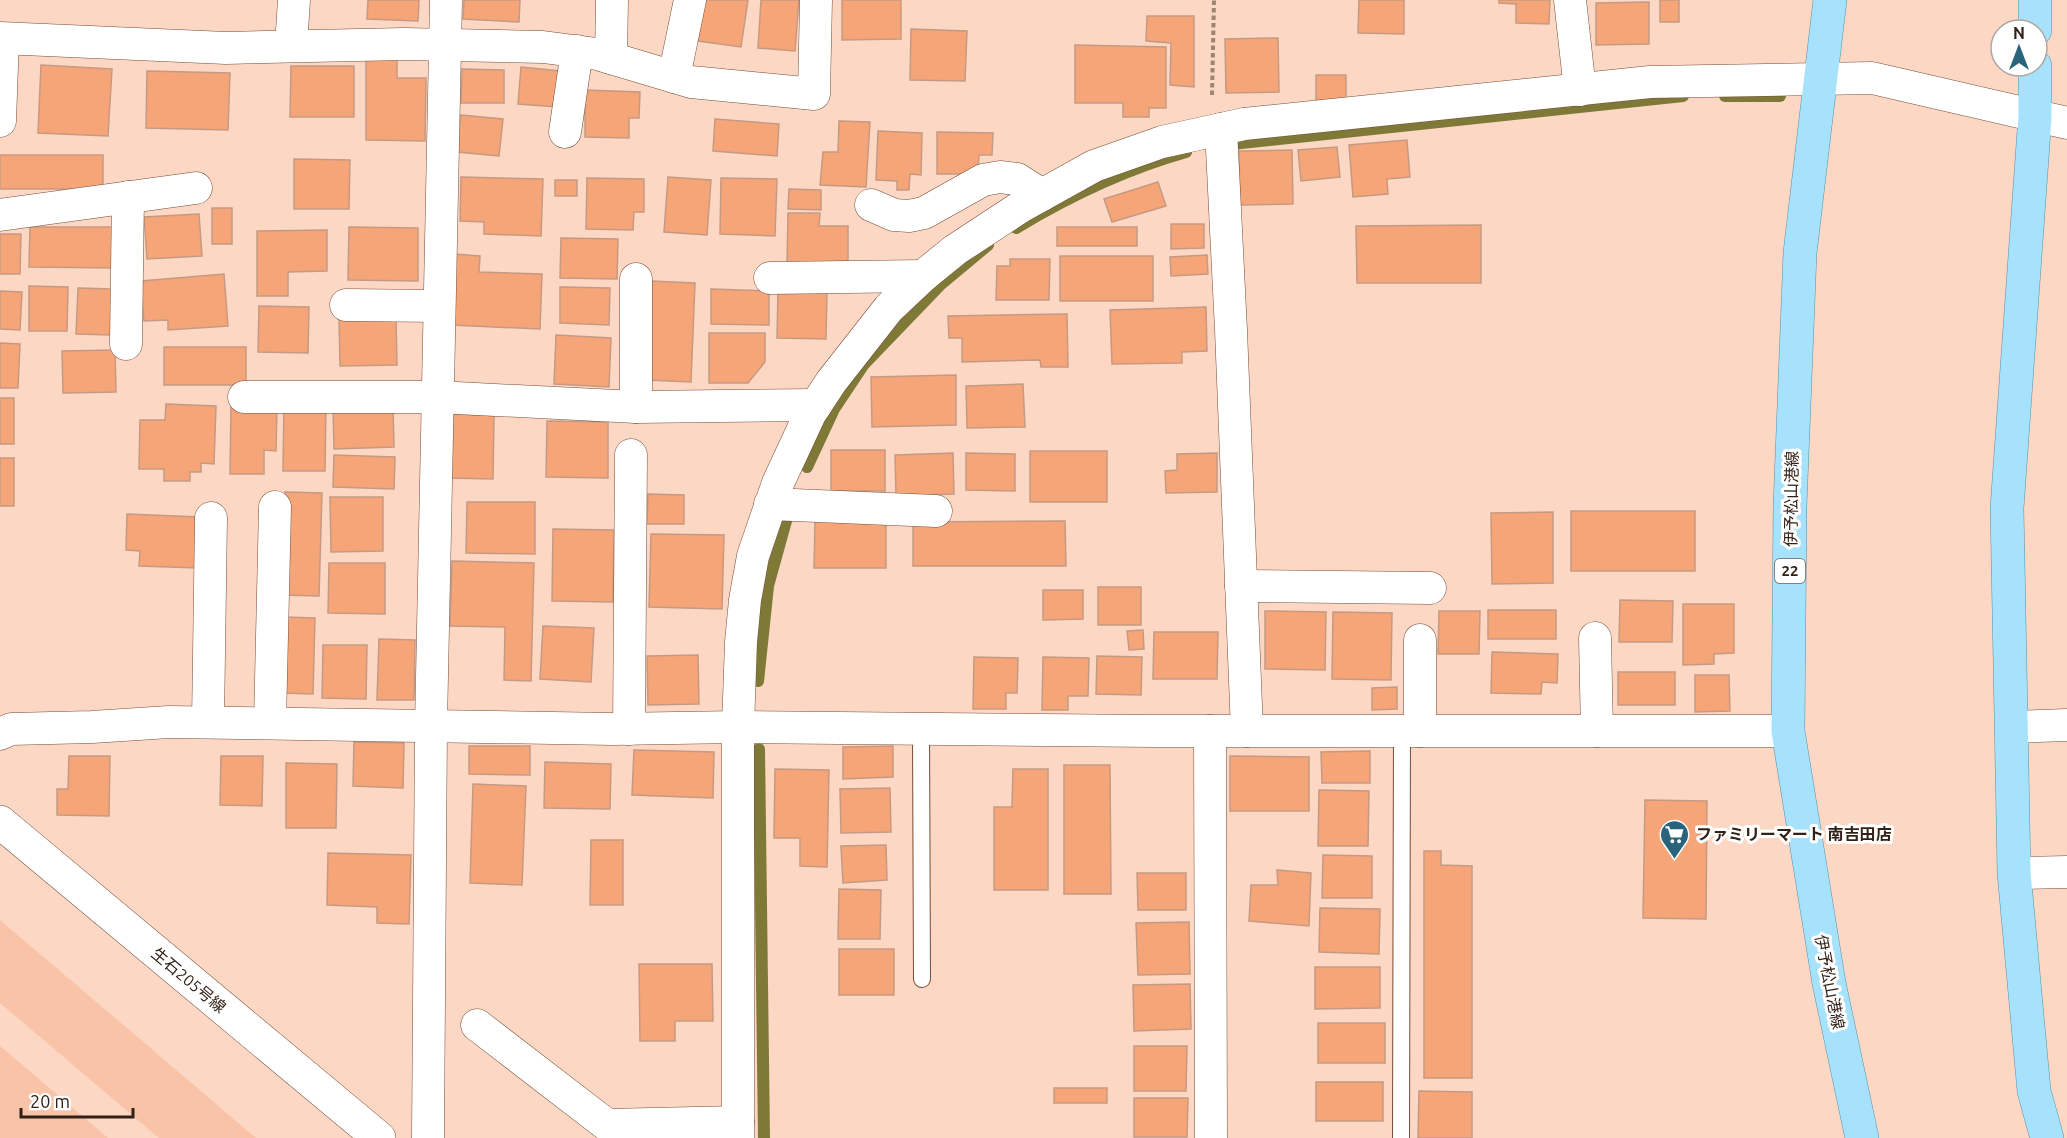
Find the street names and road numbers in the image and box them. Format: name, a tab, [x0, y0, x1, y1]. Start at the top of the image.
street label: 伊予松山港線	[1781, 451, 1801, 547]
road number: 22	[1775, 559, 1805, 583]
street label: 伊予松山港線	[1812, 933, 1848, 1031]
street label: 生石205号線	[148, 944, 230, 1016]

